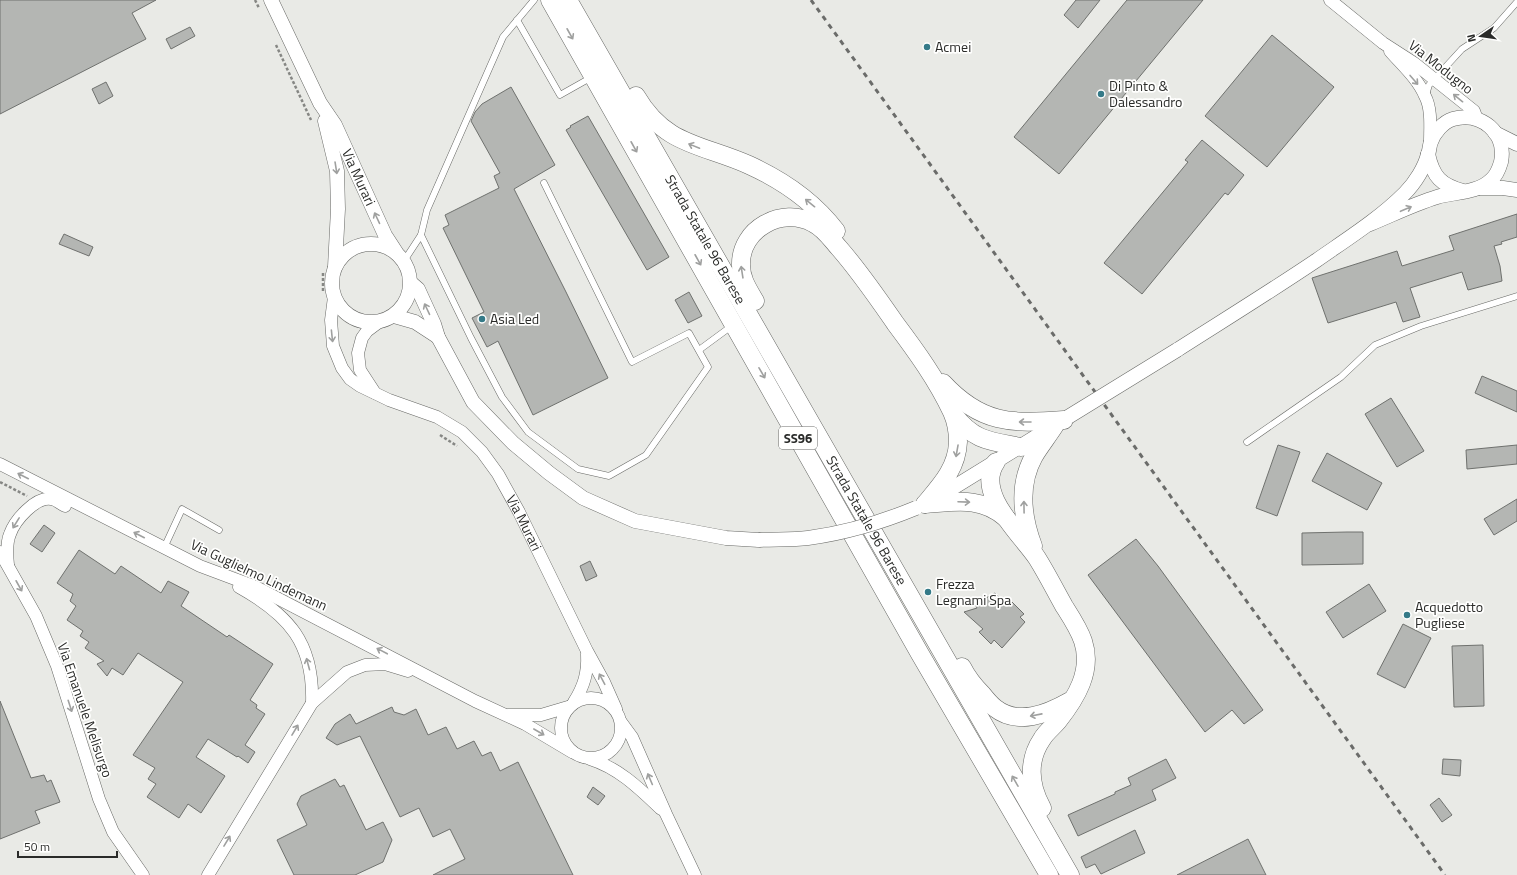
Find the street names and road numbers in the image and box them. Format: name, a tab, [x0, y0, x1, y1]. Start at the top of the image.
street label: Via Modugno	[1404, 35, 1478, 99]
street label: Via Murari	[337, 145, 381, 209]
street label: Strada Statale 96 Barese	[660, 170, 751, 308]
road number: SS96	[779, 427, 817, 449]
street label: Strada Statale 96 Barese	[821, 451, 913, 589]
street label: Via Murari	[501, 491, 547, 554]
street label: Via Guglielmo Lindemann	[187, 534, 331, 616]
street label: Via Emanuele Melisurgo	[53, 640, 118, 780]

